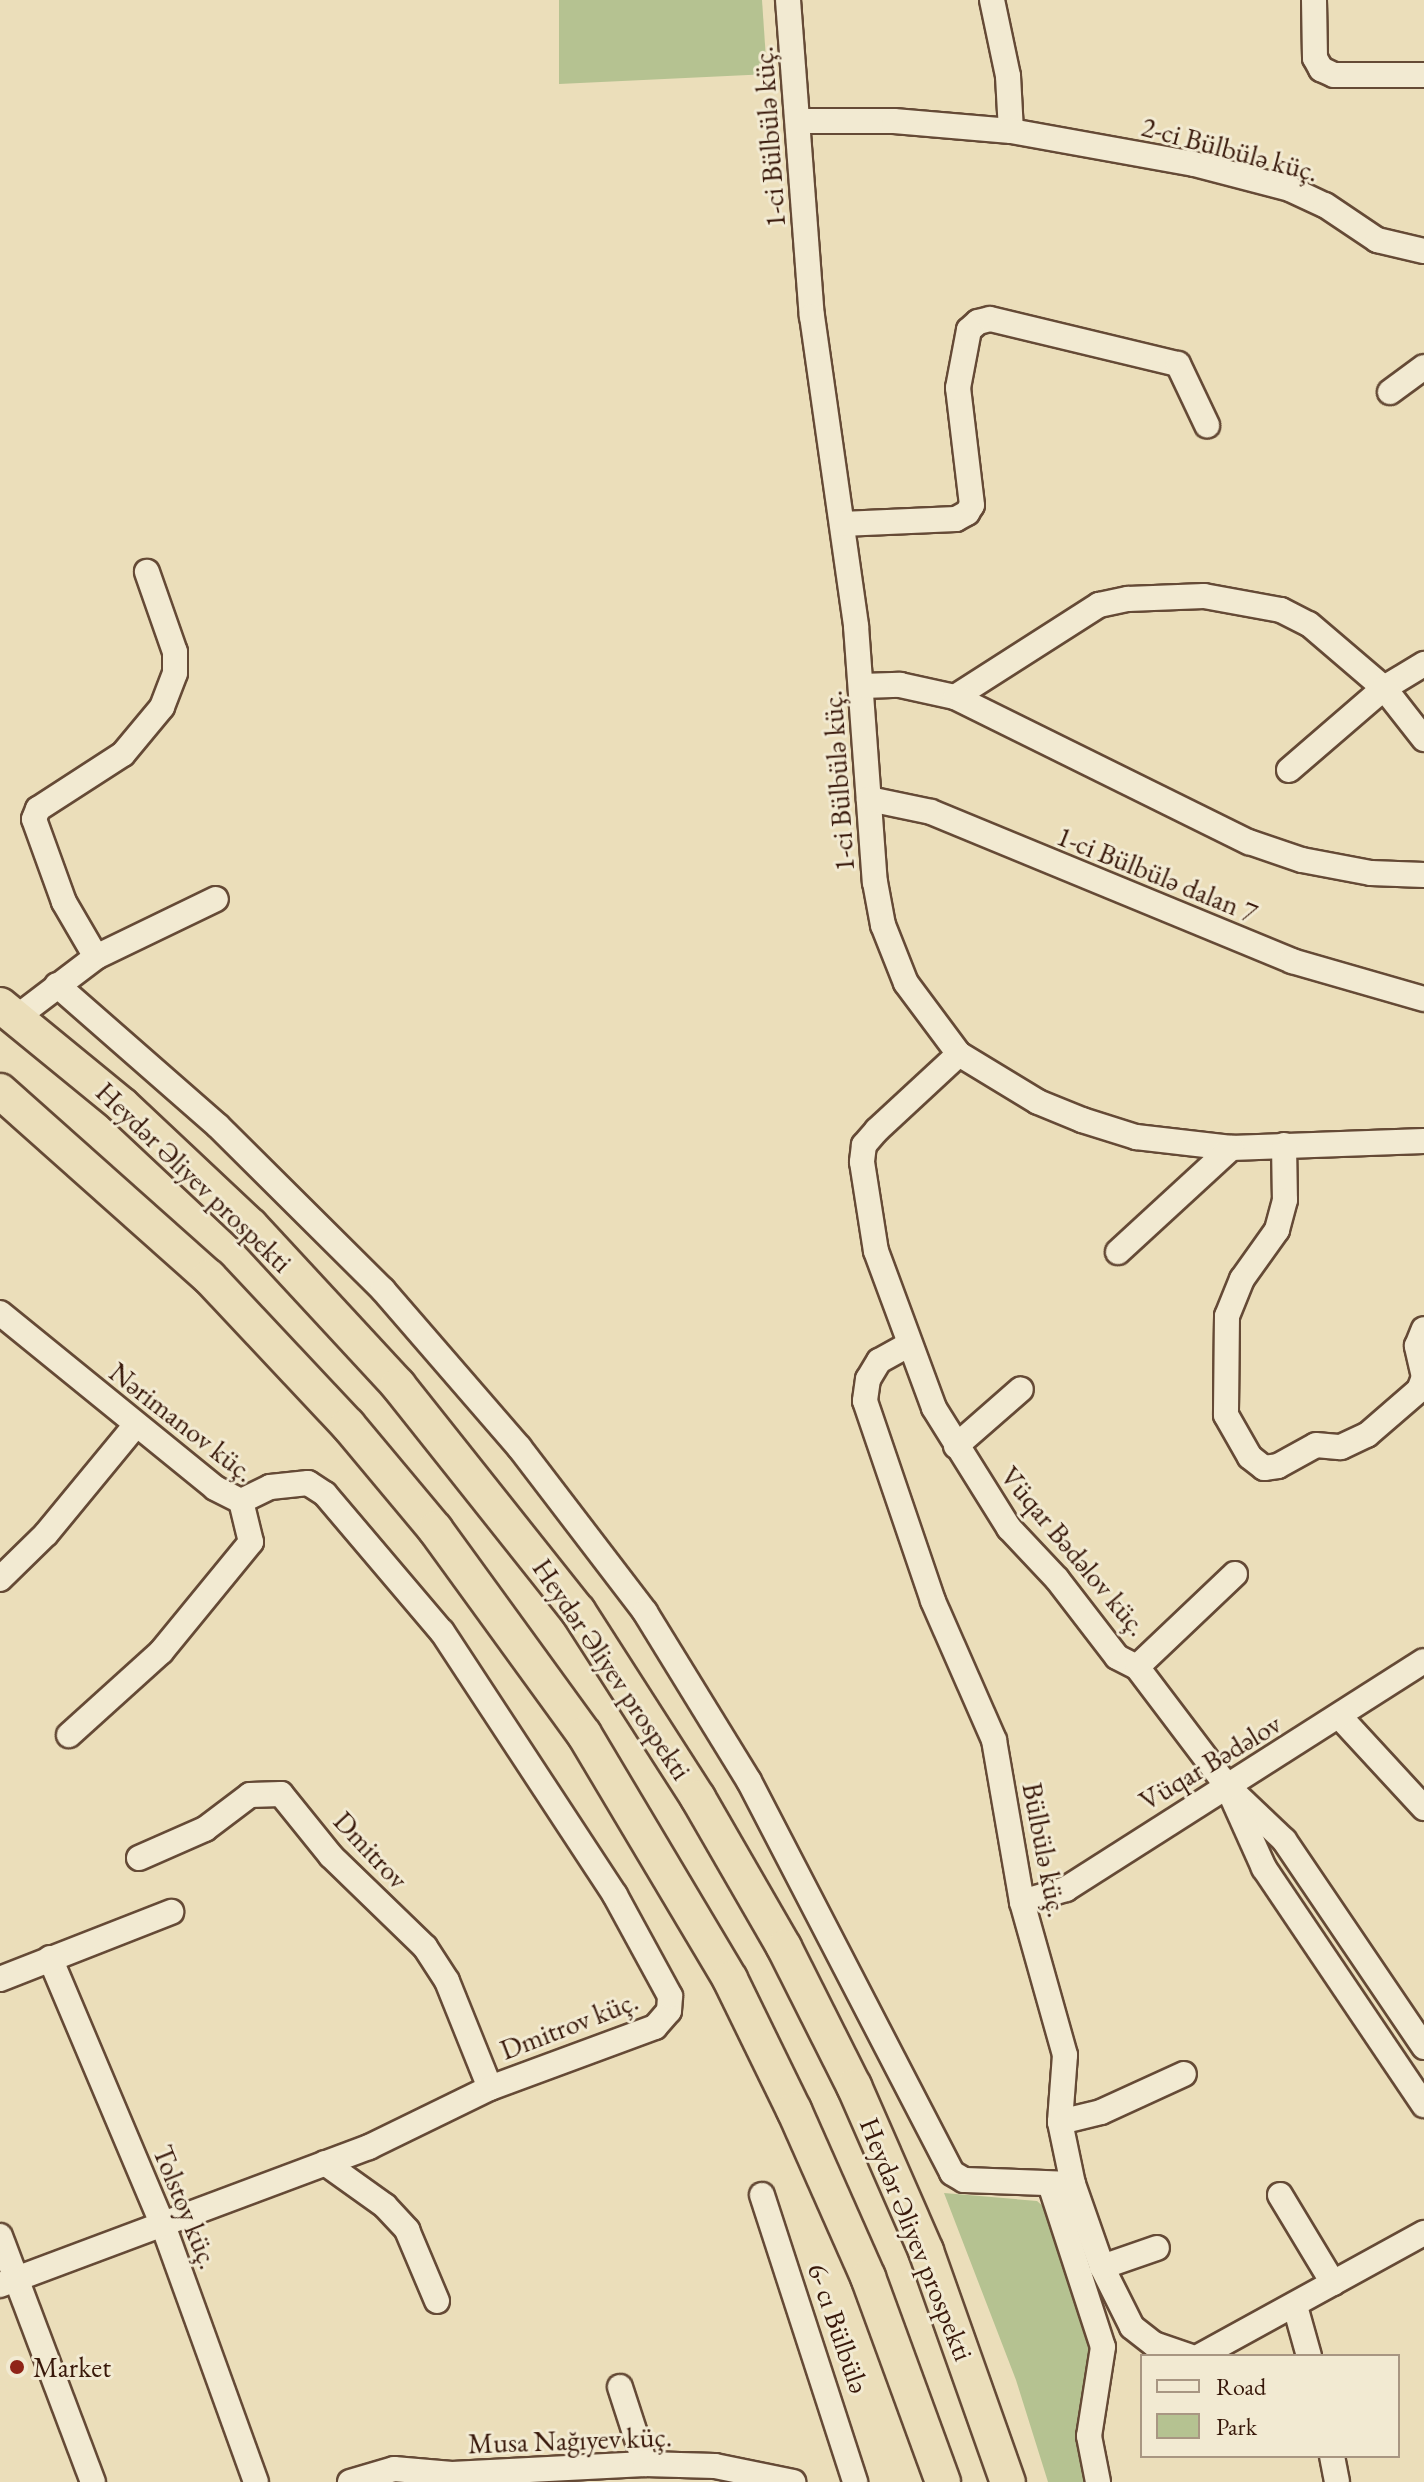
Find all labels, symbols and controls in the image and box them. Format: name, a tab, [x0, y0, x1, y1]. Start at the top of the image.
street label: 1-ci Bülbülə küç.	[746, 45, 792, 229]
street label: 2-ci Bülbülə küç.	[1138, 109, 1322, 189]
street label: 1-ci Bülbülə küç.	[815, 689, 861, 873]
street label: 1-ci Bülbülə dalan 7	[1052, 819, 1262, 929]
street label: Heydər Əliyev prospekti	[89, 1075, 299, 1279]
street label: Nərimanov küç.	[103, 1355, 261, 1489]
street label: Vüqar Bədəlov küç.	[993, 1460, 1155, 1642]
street label: Heydər Əliyev prospekti	[526, 1552, 698, 1786]
street label: Vüqar Bədəlov	[1133, 1707, 1287, 1817]
street label: Bülbülə küç.	[1015, 1780, 1075, 1920]
street label: Dmitrov	[327, 1804, 415, 1896]
street label: Dmitrov küç.	[495, 1983, 643, 2067]
street label: Heydər Əliyev prospekti	[853, 2113, 981, 2365]
street label: Tolstoy küç.	[146, 2140, 226, 2274]
street label: 6- cı Bülbülə	[801, 2259, 877, 2397]
place label: Market	[33, 2350, 111, 2384]
legend	[1140, 2354, 1400, 2458]
marker: Market	[8, 2358, 26, 2376]
text: Road	[1216, 2371, 1266, 2402]
text: Park	[1216, 2411, 1257, 2442]
street label: Musa Nağıyev küç.	[467, 2420, 673, 2460]

